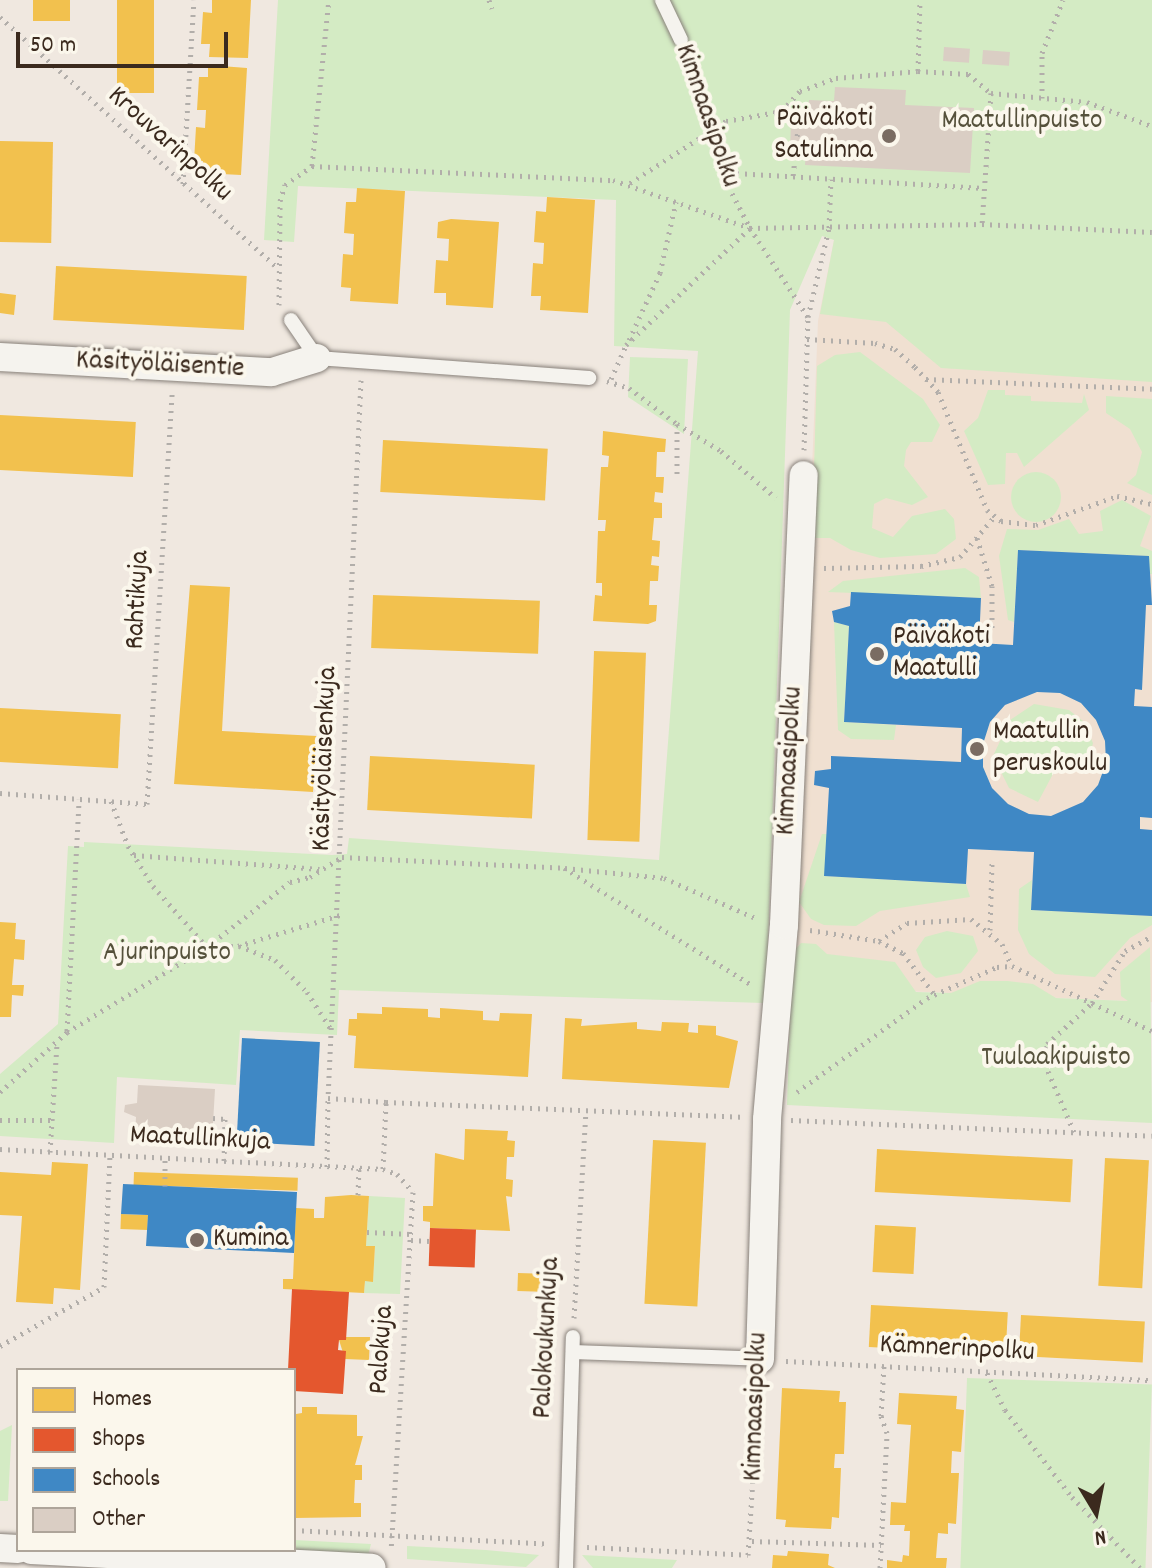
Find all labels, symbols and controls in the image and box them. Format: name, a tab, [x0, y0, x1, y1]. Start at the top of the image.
scale bar	[20, 16, 232, 66]
text: 50 m	[30, 29, 76, 63]
street label: Kimnaasipolku	[666, 40, 746, 192]
street label: Krouvarinpolku	[100, 80, 238, 210]
place label: Päiväkoti Satulinna	[774, 103, 873, 169]
park label: Maatullinpuisto	[941, 105, 1103, 139]
marker: Päiväkoti Satulinna	[880, 127, 898, 145]
street label: Käsityöläisentie	[75, 345, 245, 387]
street label: Rahtikuja	[120, 550, 158, 650]
place label: Päiväkoti Maatulli	[893, 621, 990, 687]
marker: Päiväkoti Maatulli	[868, 645, 886, 663]
street label: Käsityöläisenkuja	[306, 666, 346, 852]
street label: Kimnaasipolku	[770, 686, 812, 836]
place label: Maatullin peruskoulu	[993, 716, 1107, 782]
marker: Maatullin peruskoulu	[968, 740, 986, 758]
park label: Ajurinpuisto	[103, 937, 231, 971]
park label: Tuulaakipuisto	[981, 1042, 1131, 1076]
street label: Maatullinkuja	[129, 1120, 271, 1160]
place label: Kumina	[213, 1223, 288, 1257]
marker: Kumina	[188, 1231, 206, 1249]
street label: Palokoukunkuja	[527, 1256, 569, 1420]
street label: Palokuja	[363, 1304, 403, 1396]
street label: Kämnerinpolku	[879, 1329, 1035, 1371]
street label: Kimnaasipolku	[738, 1332, 776, 1482]
legend	[16, 1368, 296, 1552]
text: Homes	[92, 1383, 152, 1417]
text: Shops	[92, 1423, 145, 1457]
text: Schools	[92, 1463, 160, 1497]
north arrow	[1056, 1472, 1136, 1552]
text: Other	[92, 1503, 145, 1537]
text: N	[1092, 1520, 1108, 1552]

